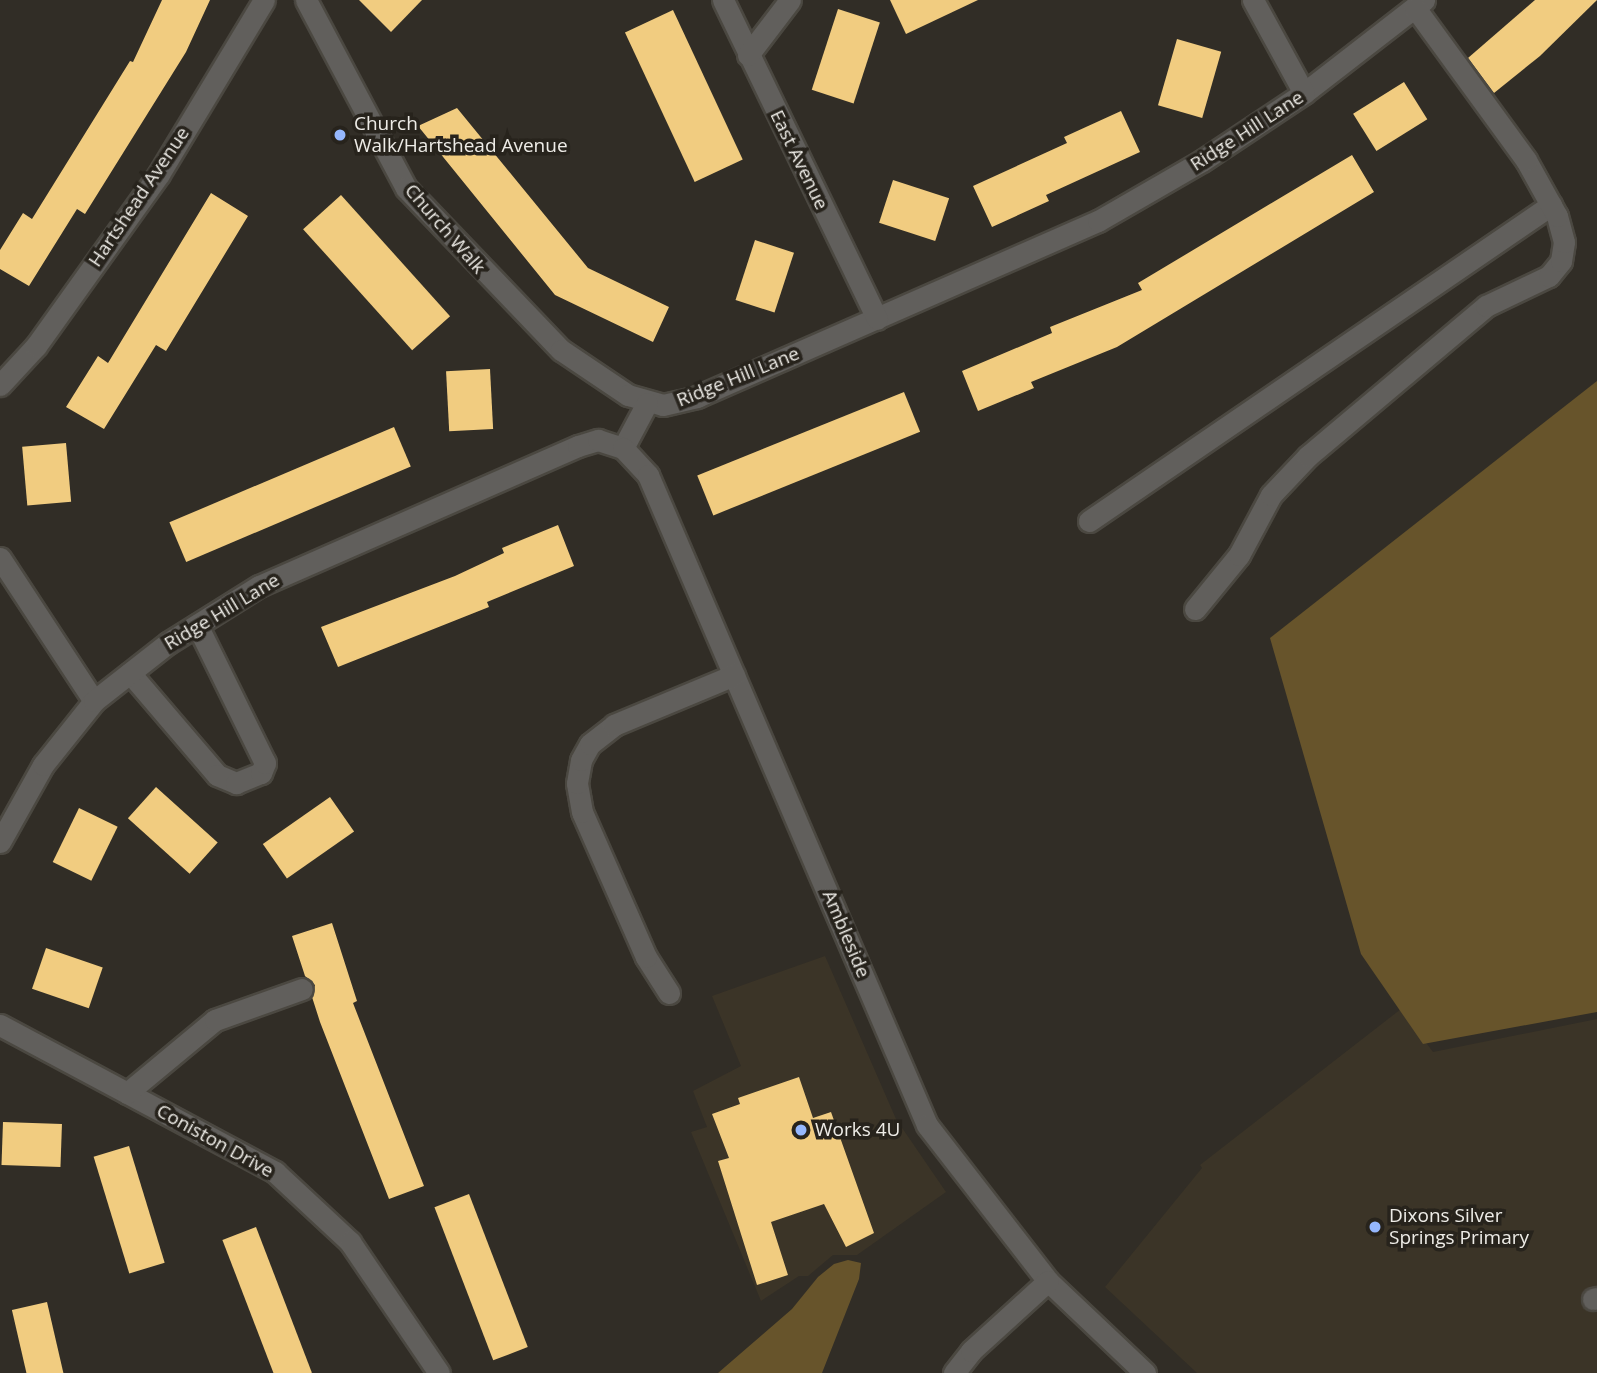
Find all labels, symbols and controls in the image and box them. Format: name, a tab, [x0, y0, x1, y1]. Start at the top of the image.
street label: Ridge Hill Lane	[1186, 86, 1308, 176]
street label: East Avenue	[765, 106, 833, 214]
place label: Church Walk/Hartshead Avenue	[354, 113, 568, 157]
street label: Hartshead Avenue	[84, 123, 194, 271]
marker: Church Walk/Hartshead Avenue	[332, 127, 348, 143]
street label: Church Walk	[400, 179, 490, 279]
street label: Ridge Hill Lane	[673, 342, 803, 412]
street label: Ridge Hill Lane	[160, 569, 284, 655]
street label: Ambleside	[817, 887, 875, 981]
street label: Coniston Drive	[153, 1099, 277, 1183]
place label: Works 4U	[815, 1119, 900, 1141]
marker: Works 4U	[793, 1122, 809, 1138]
place label: Dixons Silver Springs Primary	[1389, 1205, 1529, 1249]
marker: Dixons Silver Springs Primary	[1367, 1219, 1383, 1235]

